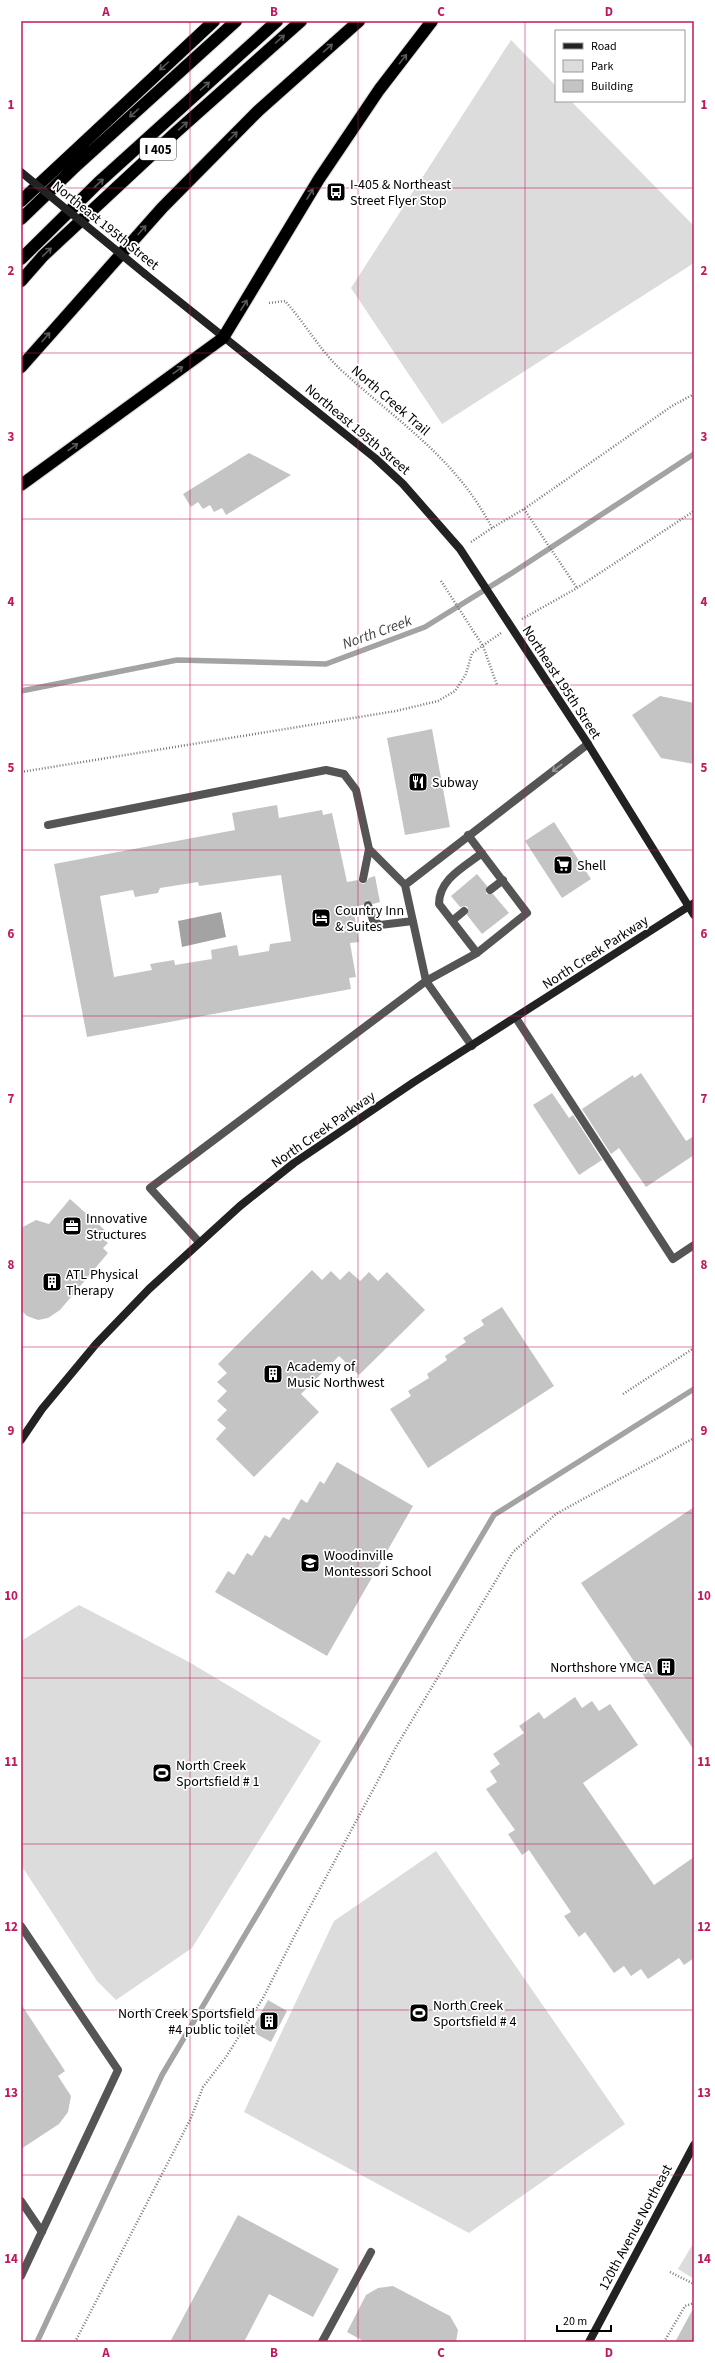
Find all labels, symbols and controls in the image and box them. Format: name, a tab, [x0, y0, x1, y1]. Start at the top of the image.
text: A	[101, 3, 110, 21]
text: B	[270, 3, 278, 21]
text: C	[437, 3, 445, 21]
text: D	[605, 3, 613, 21]
legend	[555, 30, 685, 102]
one-way arrow	[275, 35, 285, 44]
text: Road	[591, 38, 617, 55]
one-way arrow	[323, 44, 334, 53]
one-way arrow	[399, 54, 407, 65]
text: Park	[591, 58, 613, 75]
one-way arrow	[159, 61, 169, 70]
text: Building	[591, 78, 633, 95]
one-way arrow	[200, 81, 210, 90]
text: 1	[8, 96, 15, 114]
text: 1	[701, 96, 708, 114]
one-way arrow	[130, 108, 140, 117]
one-way arrow	[178, 121, 189, 130]
one-way arrow	[228, 131, 238, 141]
road number: I 405	[140, 138, 176, 160]
place label: I-405 & Northeast Street Flyer Stop	[350, 175, 451, 211]
street label: Northeast 195th Street	[48, 177, 163, 275]
one-way arrow	[94, 178, 104, 188]
bus stop icon: I-405 & Northeast Street Flyer Stop	[325, 181, 347, 203]
one-way arrow	[307, 188, 315, 200]
one-way arrow	[137, 225, 146, 235]
one-way arrow	[42, 247, 52, 257]
text: 2	[8, 262, 15, 280]
text: 2	[701, 262, 708, 280]
one-way arrow	[240, 299, 248, 311]
one-way arrow	[42, 332, 51, 342]
street label: North Creek Trail	[347, 361, 434, 441]
one-way arrow	[172, 366, 183, 374]
street label: Northeast 195th Street	[300, 380, 414, 480]
text: 3	[8, 428, 15, 446]
text: 3	[701, 428, 708, 446]
one-way arrow	[67, 442, 78, 451]
text: 4	[8, 593, 15, 611]
text: 4	[701, 593, 708, 611]
water label: North Creek	[339, 610, 416, 655]
street label: Northeast 195th Street	[517, 622, 606, 744]
text: 5	[8, 759, 15, 777]
text: 5	[701, 759, 708, 777]
one-way arrow	[551, 763, 562, 772]
restaurant icon: Subway	[407, 771, 429, 793]
place label: Subway	[432, 773, 479, 793]
supermarket icon: Shell	[552, 854, 574, 876]
place label: Shell	[577, 856, 607, 876]
place label: Country Inn & Suites	[335, 901, 404, 937]
hotel icon: Country Inn & Suites	[310, 907, 332, 929]
street label: North Creek Parkway	[539, 911, 653, 995]
text: 6	[8, 925, 15, 943]
text: 6	[701, 925, 708, 943]
street label: North Creek Parkway	[268, 1086, 380, 1173]
text: 7	[8, 1090, 15, 1108]
text: 7	[701, 1090, 708, 1108]
place label: Innovative Structures	[86, 1209, 147, 1245]
office icon: Innovative Structures	[61, 1215, 83, 1237]
text: 8	[8, 1256, 15, 1274]
text: 8	[701, 1256, 708, 1274]
place label: ATL Physical Therapy	[66, 1265, 139, 1301]
building icon: ATL Physical Therapy	[41, 1271, 63, 1293]
place label: Academy of Music Northwest	[287, 1357, 385, 1393]
building icon: Academy of Music Northwest	[262, 1363, 284, 1385]
text: 9	[8, 1422, 15, 1440]
text: 9	[701, 1422, 708, 1440]
place label: Woodinville Montessori School	[324, 1546, 432, 1582]
school or university icon: Woodinville Montessori School	[299, 1552, 321, 1574]
text: 10	[4, 1587, 18, 1605]
text: 10	[697, 1587, 711, 1605]
building icon: Northshore YMCA	[655, 1656, 677, 1678]
place label: Northshore YMCA	[550, 1658, 652, 1678]
text: 11	[4, 1753, 18, 1771]
text: 11	[697, 1753, 711, 1771]
place label: North Creek Sportsfield # 1	[176, 1756, 260, 1792]
sports icon: North Creek Sportsfield # 1	[151, 1762, 173, 1784]
text: 12	[4, 1918, 18, 1936]
text: 12	[697, 1918, 711, 1936]
place label: North Creek Sportsfield # 4	[433, 1996, 517, 2032]
sports icon: North Creek Sportsfield # 4	[408, 2002, 430, 2024]
place label: North Creek Sportsfield #4 public toilet	[118, 2004, 255, 2040]
building icon: North Creek Sportsfield #4 public toilet	[258, 2010, 280, 2032]
text: 13	[4, 2084, 18, 2102]
text: 13	[697, 2084, 711, 2102]
street label: 120th Avenue Northeast	[594, 2161, 678, 2294]
text: 14	[4, 2250, 18, 2268]
text: 14	[697, 2250, 711, 2268]
scale bar	[557, 2307, 611, 2333]
text: 20 m	[563, 2313, 587, 2330]
text: A	[101, 2344, 110, 2362]
text: B	[270, 2344, 278, 2362]
text: C	[437, 2344, 445, 2362]
text: D	[605, 2344, 613, 2362]

